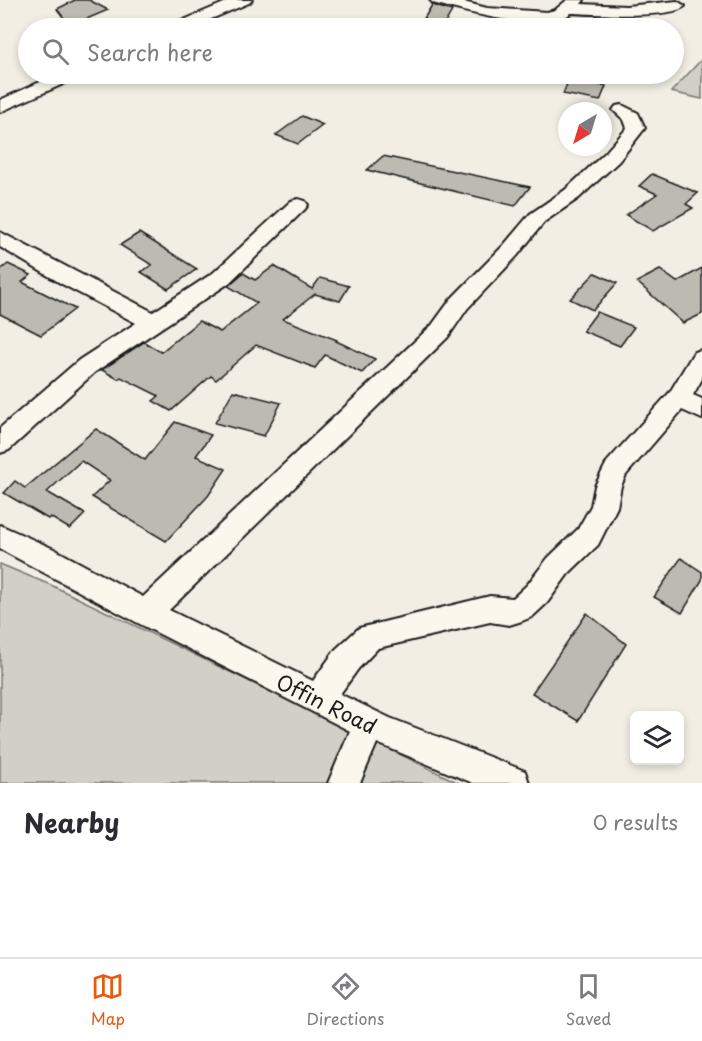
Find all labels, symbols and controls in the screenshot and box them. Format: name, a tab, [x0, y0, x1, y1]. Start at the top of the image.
search box	[18, 18, 684, 84]
icon: search	[39, 35, 72, 68]
text: Search here	[87, 35, 213, 68]
north arrow	[558, 102, 612, 156]
street label: Offin Road	[271, 665, 383, 741]
map controls	[630, 711, 684, 765]
button: layers	[630, 711, 684, 765]
text: Nearby	[24, 803, 119, 842]
text: 0 results	[593, 807, 678, 837]
tab: Map	[91, 970, 125, 1030]
tab: Directions	[306, 970, 384, 1030]
tab: Saved	[566, 970, 611, 1030]

